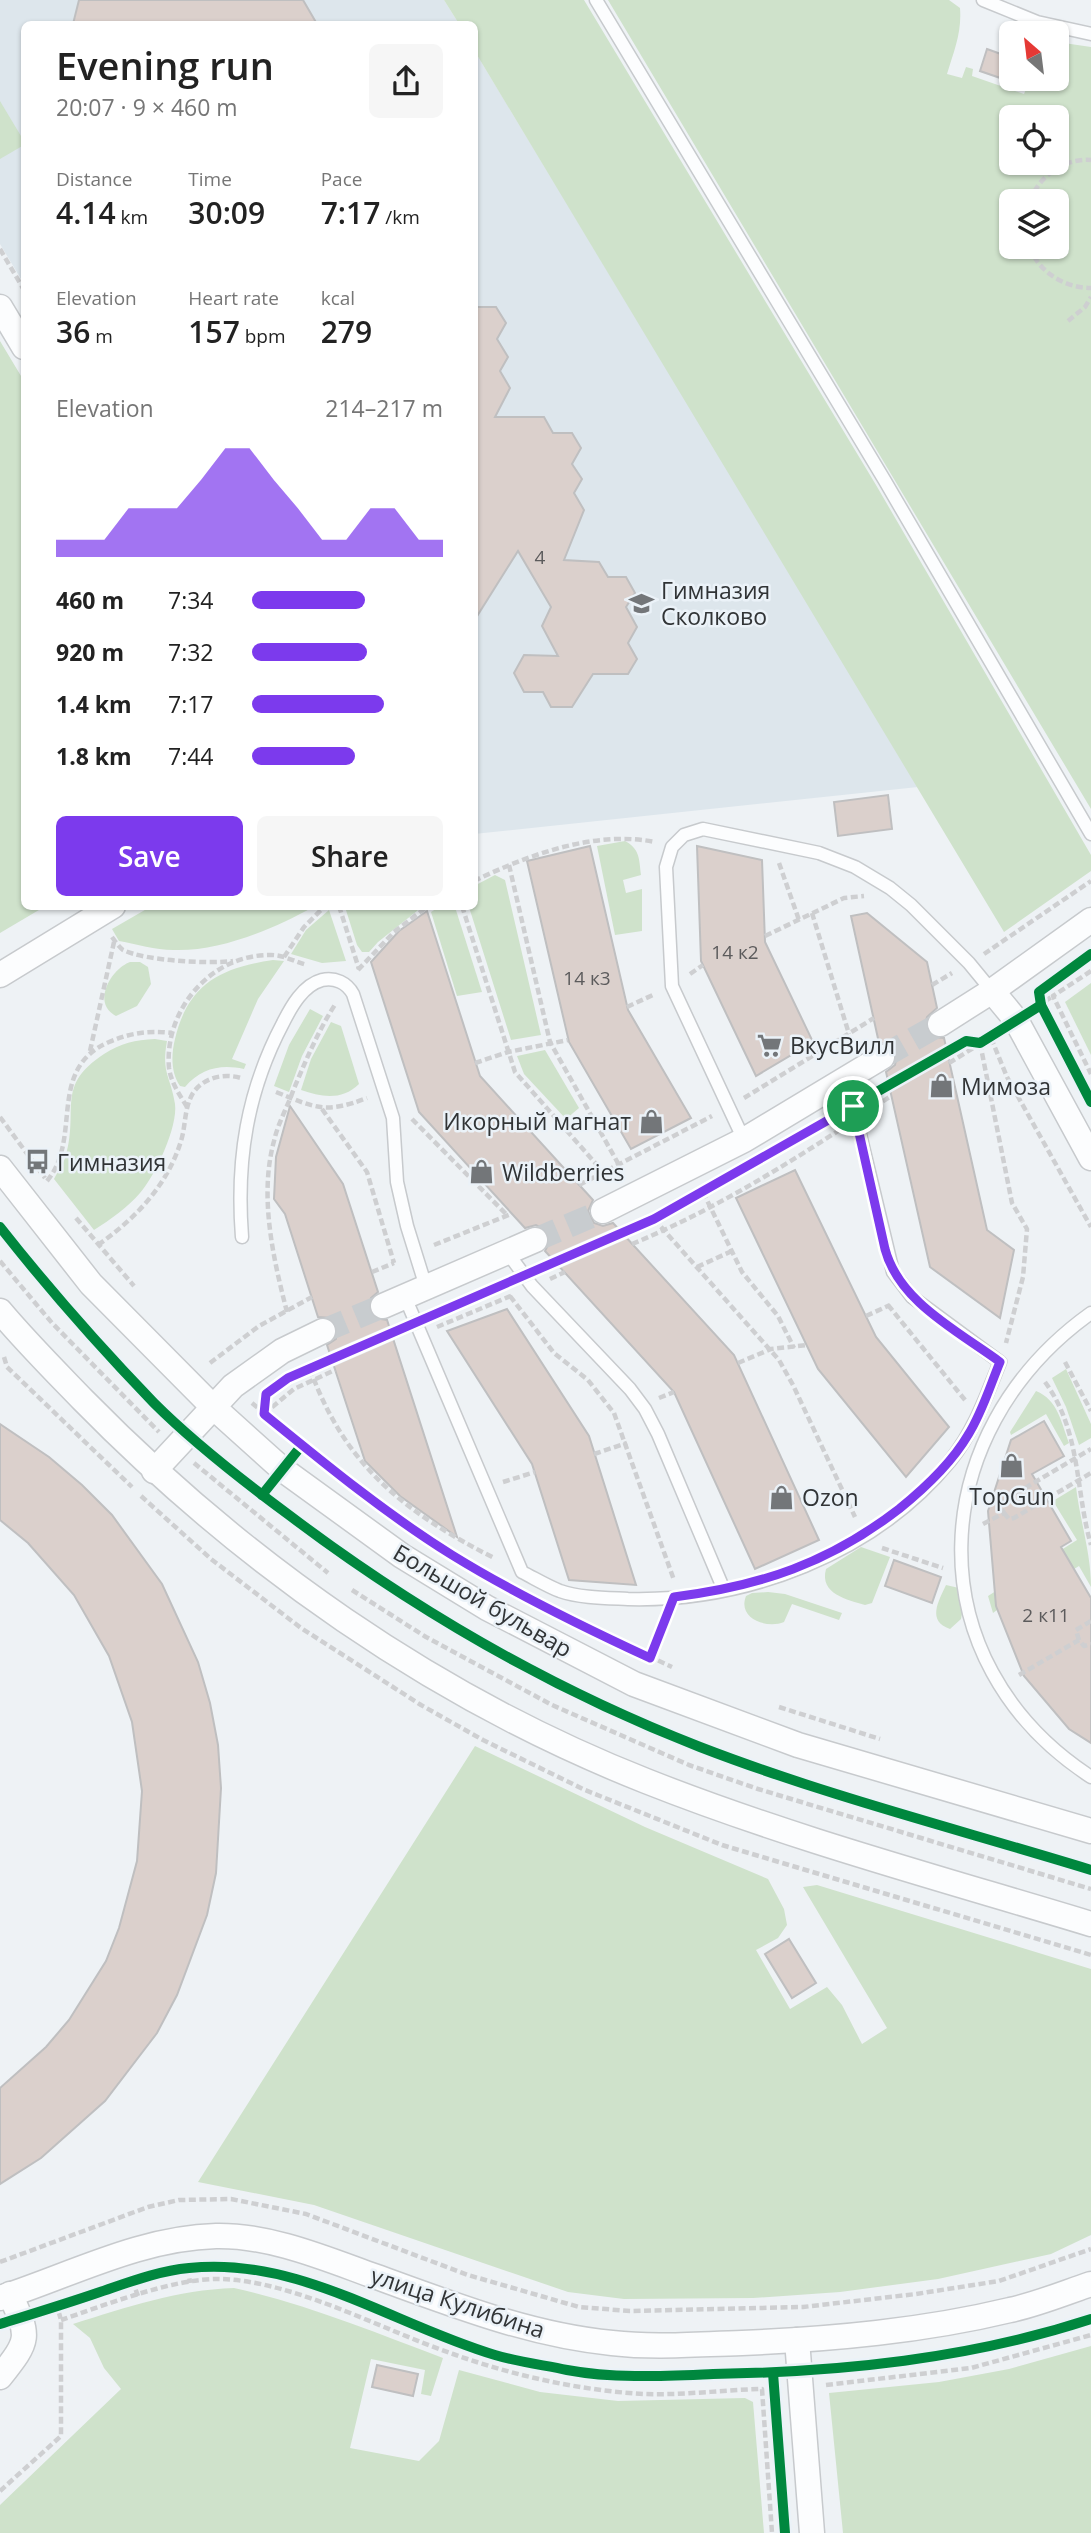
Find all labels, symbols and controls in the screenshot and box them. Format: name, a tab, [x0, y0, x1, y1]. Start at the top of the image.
north arrow	[999, 21, 1069, 91]
map controls	[999, 21, 1069, 259]
text: Evening run	[56, 39, 274, 91]
button: share	[369, 44, 443, 118]
text: 20:07 · 9 × 460 m	[56, 91, 238, 123]
button: locate	[999, 105, 1069, 175]
text: Distance	[56, 166, 132, 192]
text: Time	[188, 166, 232, 192]
text: Pace	[321, 166, 362, 192]
button: layers	[999, 189, 1069, 259]
text: 4.14	[56, 192, 116, 233]
text: 30:09	[188, 192, 265, 233]
text: 7:17	[321, 192, 380, 233]
text: km	[116, 204, 148, 230]
text: /km	[380, 204, 420, 230]
text: Elevation	[56, 285, 137, 311]
text: Heart rate	[188, 285, 279, 311]
text: kcal	[321, 285, 355, 311]
text: 36	[56, 311, 90, 352]
text: 157	[188, 311, 240, 352]
text: 279	[321, 311, 372, 352]
text: m	[90, 323, 113, 349]
text: bpm	[240, 323, 286, 349]
text: Elevation	[56, 392, 154, 424]
text: 214–217 m	[325, 392, 443, 424]
house number: 4	[535, 544, 546, 570]
place label: Гимназия Сколково	[661, 574, 770, 632]
text: 460 m	[56, 584, 124, 616]
text: 7:34	[168, 584, 214, 616]
school or university icon: Гимназия Сколково	[627, 589, 655, 617]
text: 920 m	[56, 636, 124, 668]
text: 7:32	[168, 636, 214, 668]
text: 1.4 km	[56, 688, 132, 720]
text: 7:17	[168, 688, 214, 720]
text: 1.8 km	[56, 740, 132, 772]
text: 7:44	[168, 740, 214, 772]
button: Save	[56, 816, 243, 896]
button: Share	[257, 816, 443, 896]
house number: 14 к2	[711, 939, 759, 965]
house number: 14 к3	[563, 965, 611, 991]
place label: ВкусВилл	[790, 1029, 895, 1061]
supermarket icon: ВкусВилл	[756, 1031, 784, 1059]
place label: Мимоза	[961, 1070, 1051, 1102]
shop icon: Мимоза	[927, 1072, 955, 1100]
pin	[823, 1076, 883, 1136]
icon: arrive	[834, 1087, 872, 1125]
place label: Икорный магнат	[443, 1105, 631, 1137]
shop icon: Икорный магнат	[637, 1107, 665, 1135]
place label: Гимназия	[57, 1146, 166, 1178]
bus stop icon: Гимназия	[23, 1148, 51, 1176]
place label: Wildberries	[502, 1156, 624, 1188]
shop icon: Wildberries	[468, 1158, 496, 1186]
shop icon: TopGun	[998, 1452, 1026, 1480]
place label: TopGun	[969, 1480, 1055, 1512]
place label: Ozon	[802, 1481, 859, 1513]
shop icon: Ozon	[768, 1483, 796, 1511]
street label: Большой бульвар	[388, 1536, 578, 1664]
house number: 2 к11	[1022, 1602, 1070, 1628]
street label: улица Кулибина	[367, 2259, 549, 2345]

